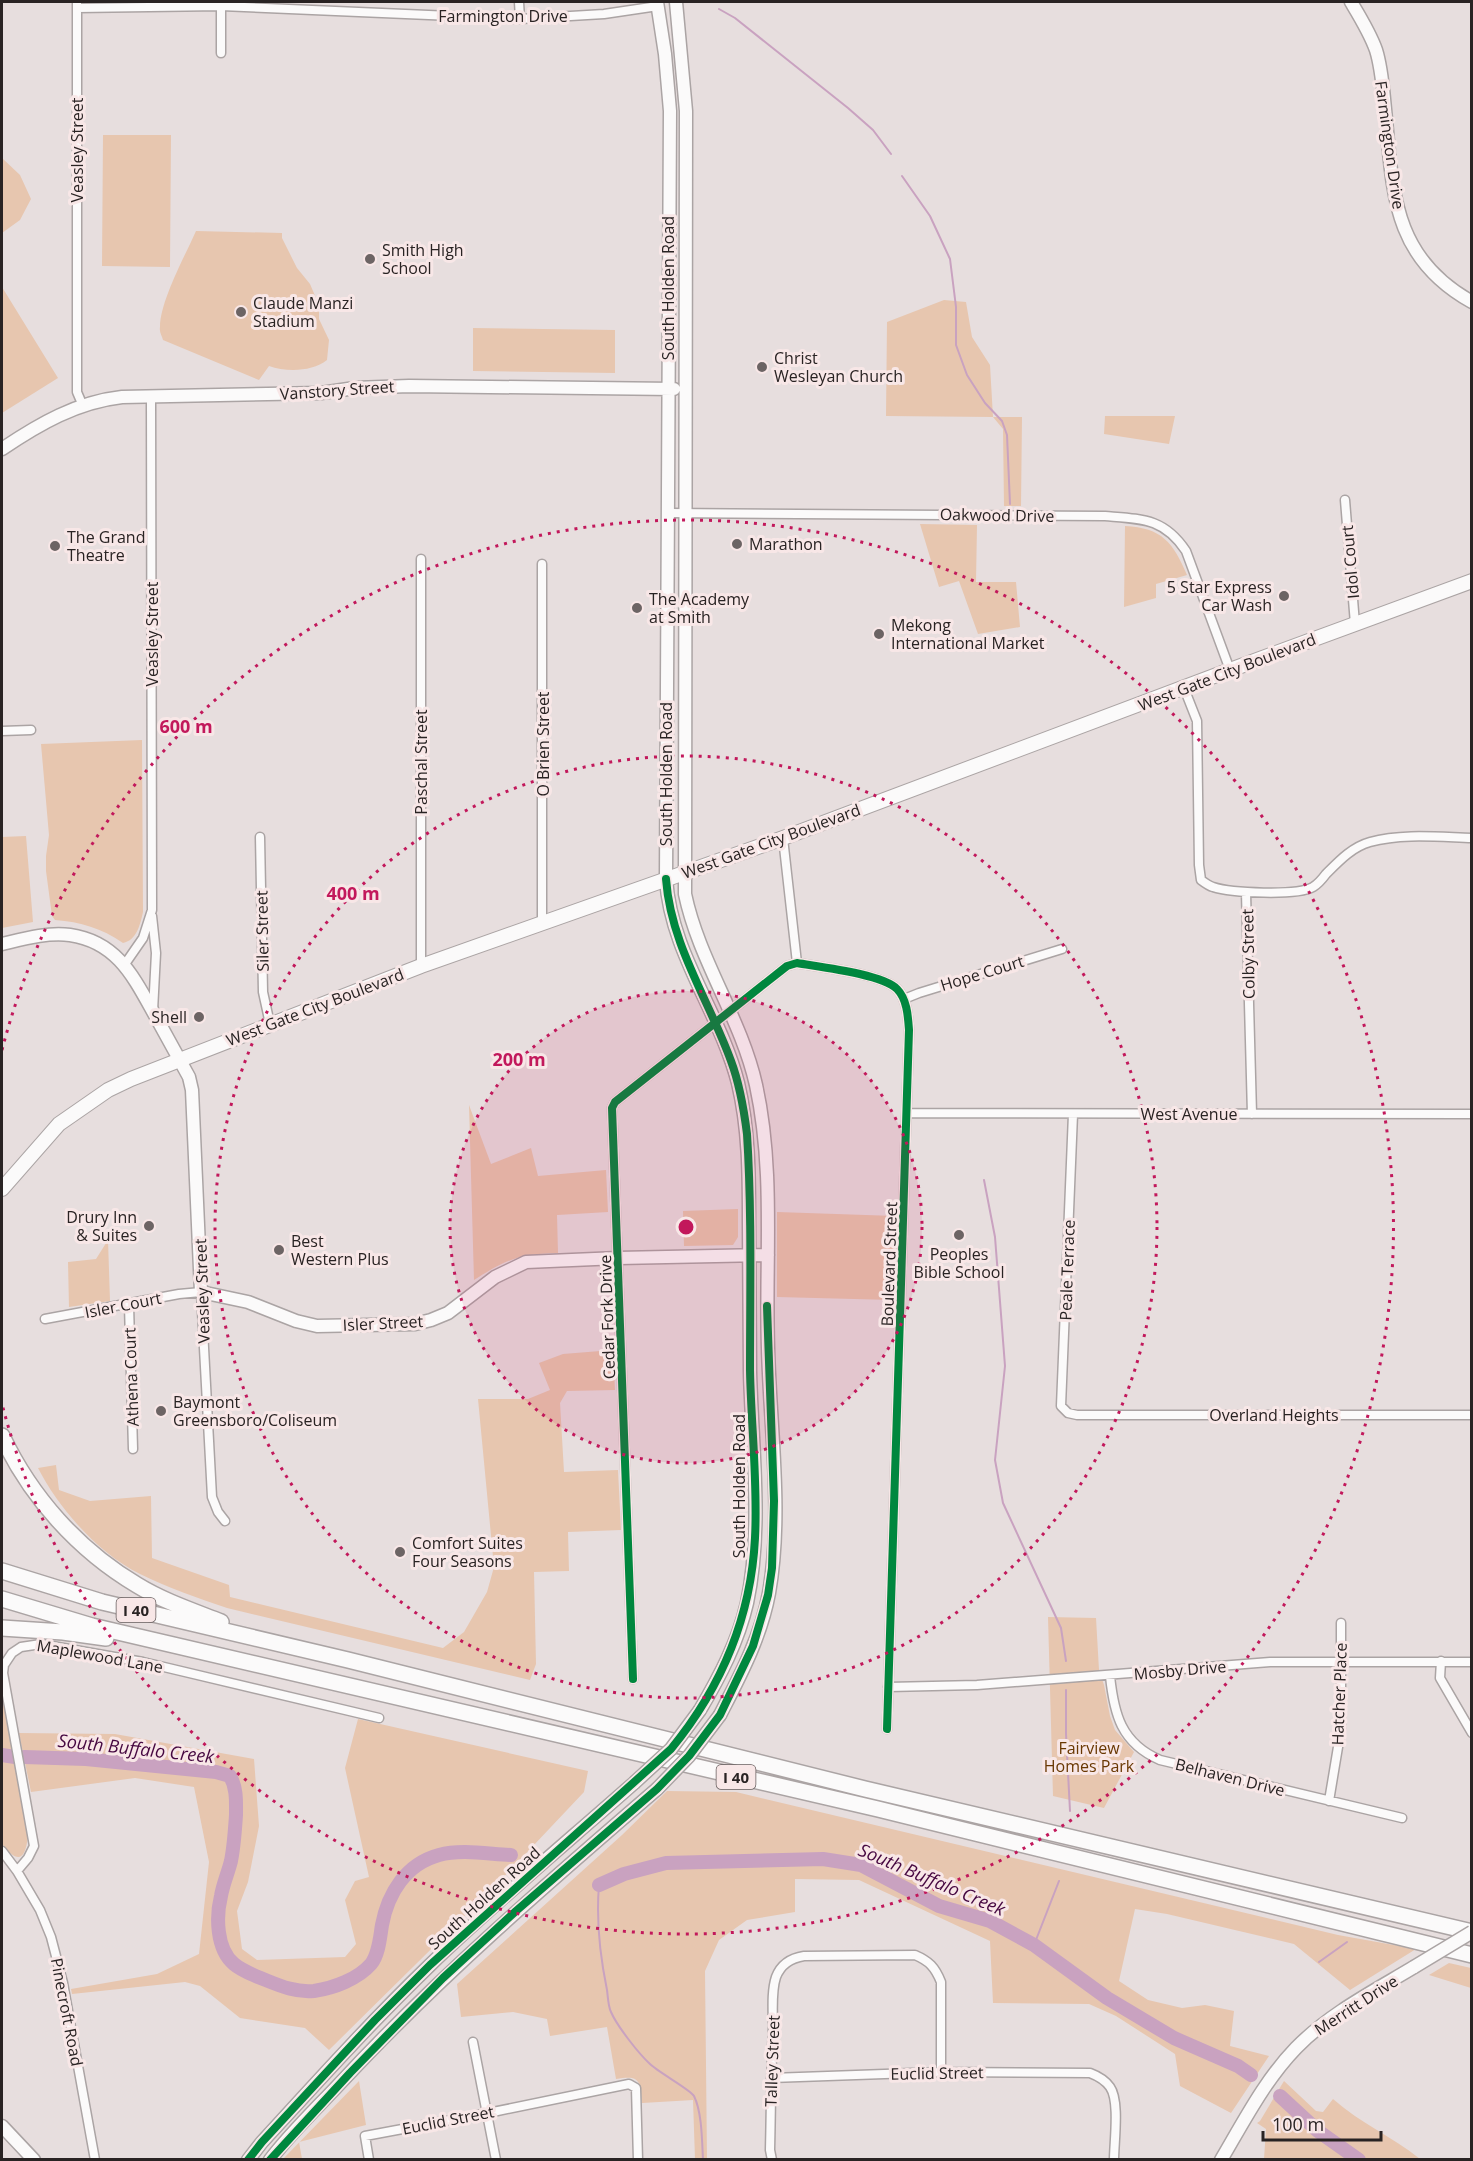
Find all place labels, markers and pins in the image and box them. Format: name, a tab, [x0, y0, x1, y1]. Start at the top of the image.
place label: Smith High School	[382, 239, 464, 279]
marker: Smith High School	[363, 252, 377, 266]
place label: Claude Manzi Stadium	[253, 292, 353, 332]
marker: Claude Manzi Stadium	[234, 305, 248, 319]
place label: Christ Wesleyan Church	[774, 347, 903, 387]
marker: Christ Wesleyan Church	[755, 360, 769, 374]
place label: The Grand Theatre	[67, 526, 145, 566]
place label: Marathon	[749, 533, 823, 555]
marker: Marathon	[730, 537, 744, 551]
marker: The Grand Theatre	[48, 539, 62, 553]
place label: 5 Star Express Car Wash	[1167, 576, 1272, 616]
place label: The Academy at Smith	[649, 588, 750, 628]
marker: 5 Star Express Car Wash	[1277, 589, 1291, 603]
marker: The Academy at Smith	[630, 601, 644, 615]
place label: Mekong International Market	[891, 614, 1045, 654]
marker: Mekong International Market	[872, 627, 886, 641]
place label: Shell	[151, 1006, 187, 1028]
marker: Shell	[192, 1010, 206, 1024]
place label: Drury Inn & Suites	[66, 1206, 137, 1246]
centre of rings	[676, 1217, 696, 1237]
marker: Drury Inn & Suites	[142, 1219, 156, 1233]
marker: Peoples Bible School	[952, 1228, 966, 1242]
place label: Best Western Plus	[291, 1230, 389, 1270]
marker: Best Western Plus	[272, 1243, 286, 1257]
place label: Peoples Bible School	[914, 1243, 1004, 1283]
place label: Baymont Greensboro/Coliseum	[173, 1391, 337, 1431]
marker: Baymont Greensboro/Coliseum	[154, 1404, 168, 1418]
place label: Comfort Suites Four Seasons	[412, 1532, 523, 1572]
marker: Comfort Suites Four Seasons	[393, 1545, 407, 1559]

